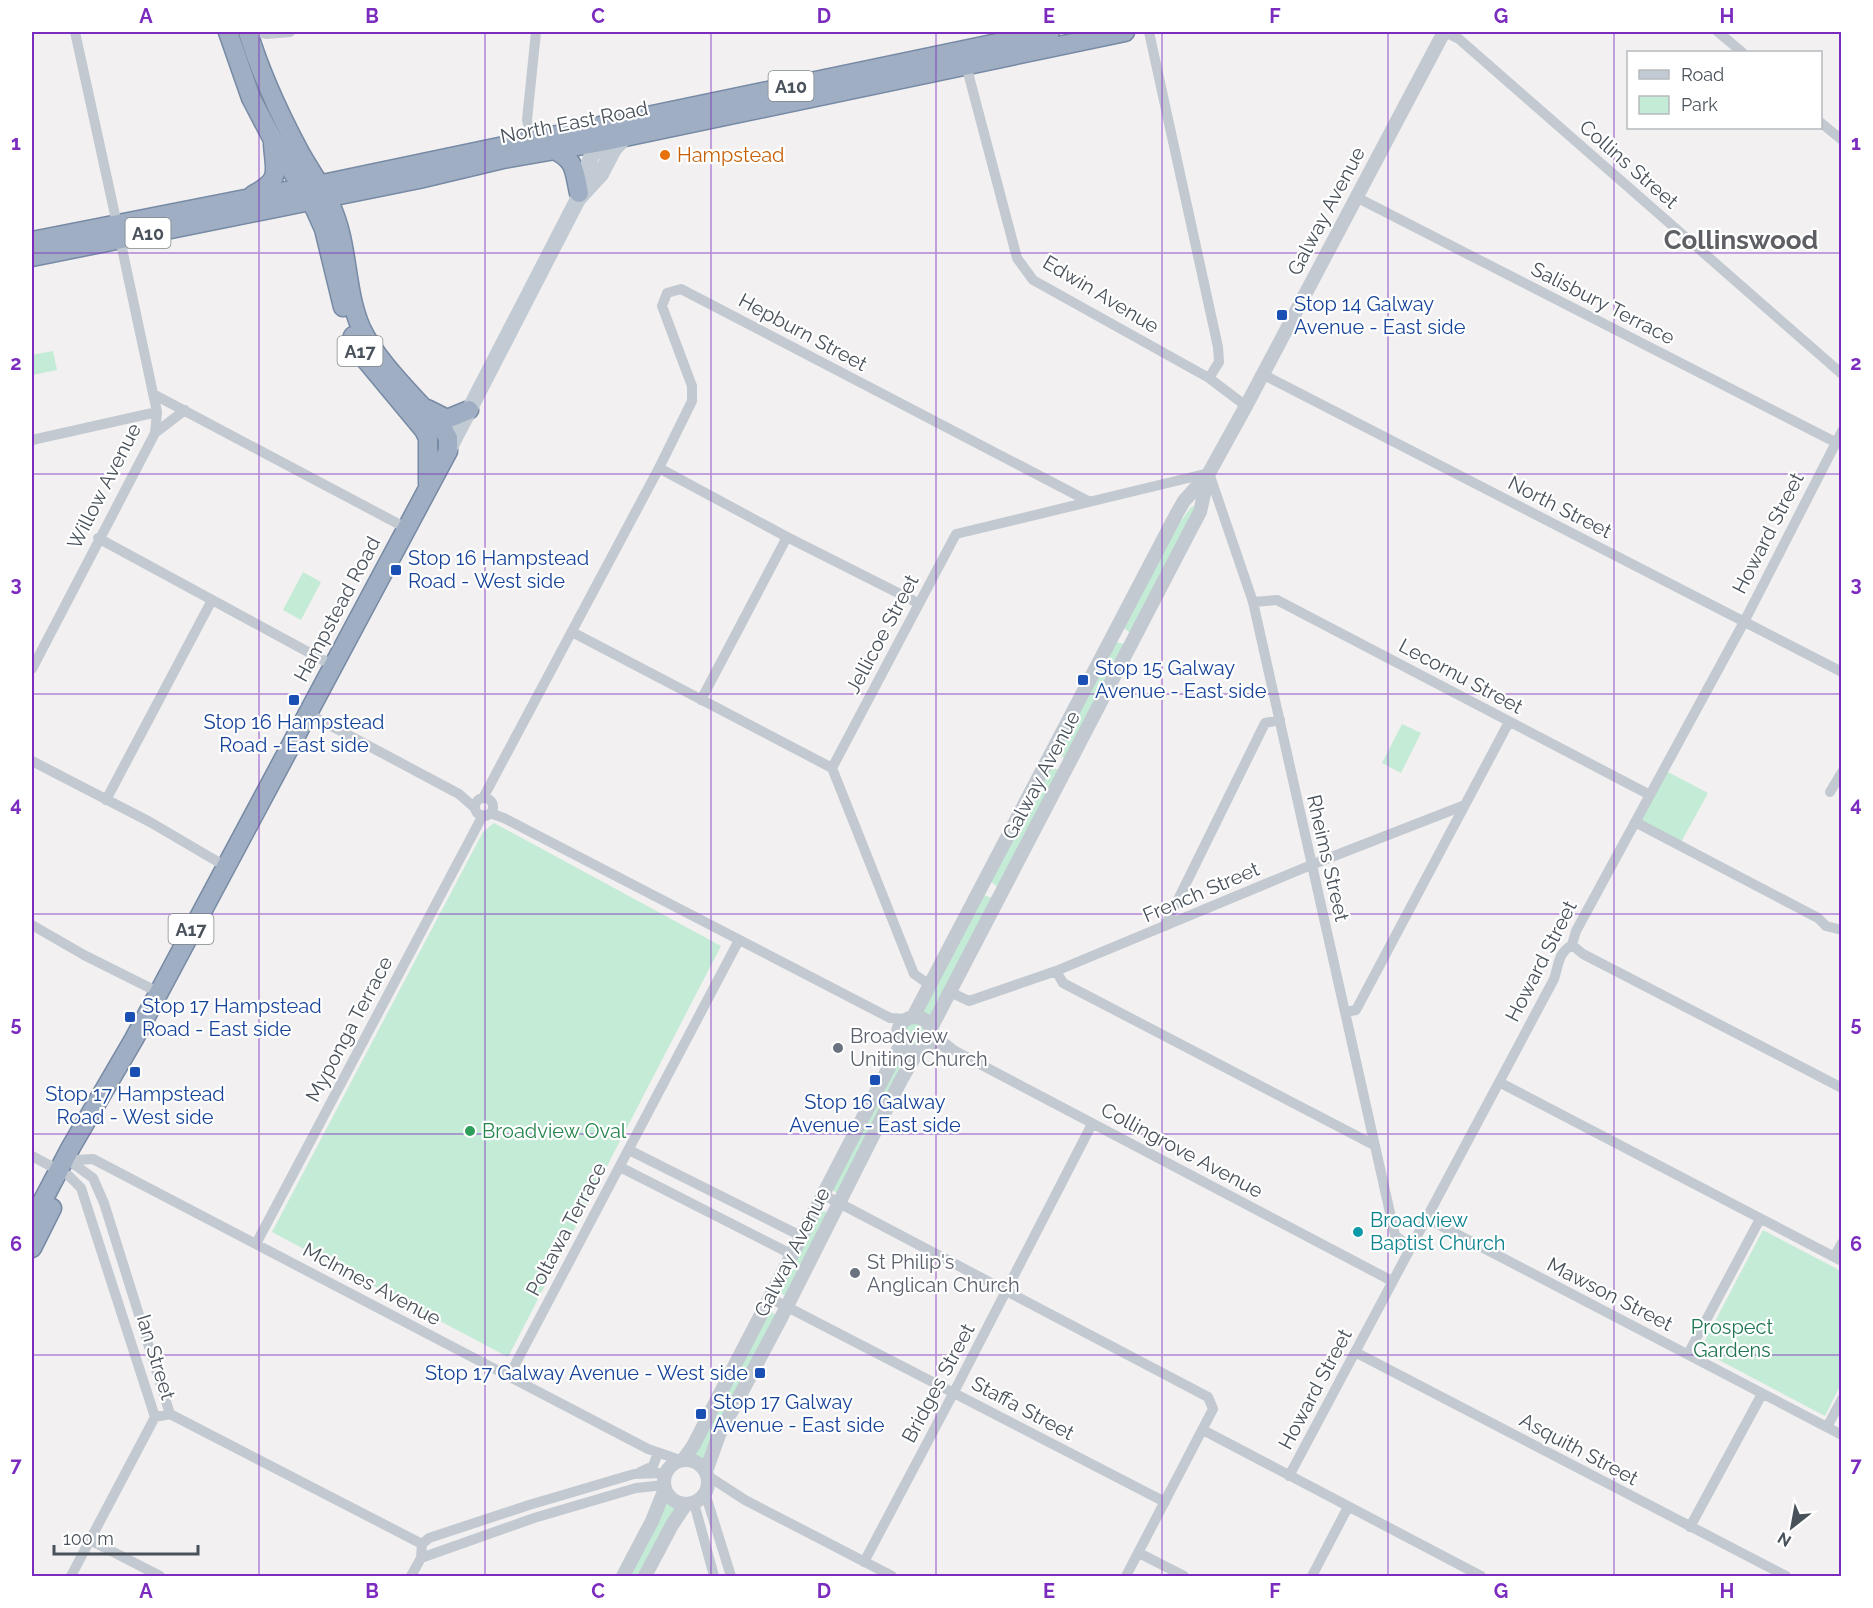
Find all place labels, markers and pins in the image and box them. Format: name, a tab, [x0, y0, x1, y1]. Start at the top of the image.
place label: Hampstead	[677, 143, 785, 167]
marker: Hampstead	[658, 148, 672, 162]
place label: Stop 14 Galway Avenue - East side	[1294, 292, 1466, 339]
marker: Stop 14 Galway Avenue - East side	[1275, 308, 1289, 322]
place label: Stop 16 Hampstead Road - West side	[408, 546, 589, 593]
marker: Stop 16 Hampstead Road - West side	[389, 563, 403, 577]
place label: Stop 15 Galway Avenue - East side	[1095, 656, 1267, 703]
marker: Stop 15 Galway Avenue - East side	[1076, 673, 1090, 687]
marker: Stop 16 Hampstead Road - East side	[287, 693, 301, 707]
place label: Stop 16 Hampstead Road - East side	[203, 710, 385, 757]
place label: Stop 17 Hampstead Road - East side	[142, 994, 322, 1041]
marker: Stop 17 Hampstead Road - East side	[123, 1010, 137, 1024]
place label: Broadview Uniting Church	[850, 1024, 988, 1071]
marker: Broadview Uniting Church	[831, 1041, 845, 1055]
marker: Stop 17 Hampstead Road - West side	[128, 1065, 142, 1079]
marker: Stop 16 Galway Avenue - East side	[868, 1073, 882, 1087]
place label: Stop 17 Hampstead Road - West side	[45, 1082, 225, 1129]
place label: Stop 16 Galway Avenue - East side	[789, 1090, 961, 1137]
place label: Broadview Oval	[482, 1119, 627, 1143]
marker: Broadview Oval	[463, 1124, 477, 1138]
place label: Broadview Baptist Church	[1370, 1208, 1506, 1255]
marker: Broadview Baptist Church	[1351, 1225, 1365, 1239]
place label: St Philip's Anglican Church	[867, 1250, 1020, 1297]
marker: St Philip's Anglican Church	[848, 1266, 862, 1280]
place label: Stop 17 Galway Avenue - West side	[425, 1361, 748, 1385]
marker: Stop 17 Galway Avenue - West side	[753, 1366, 767, 1380]
place label: Stop 17 Galway Avenue - East side	[713, 1390, 885, 1437]
marker: Stop 17 Galway Avenue - East side	[694, 1407, 708, 1421]

